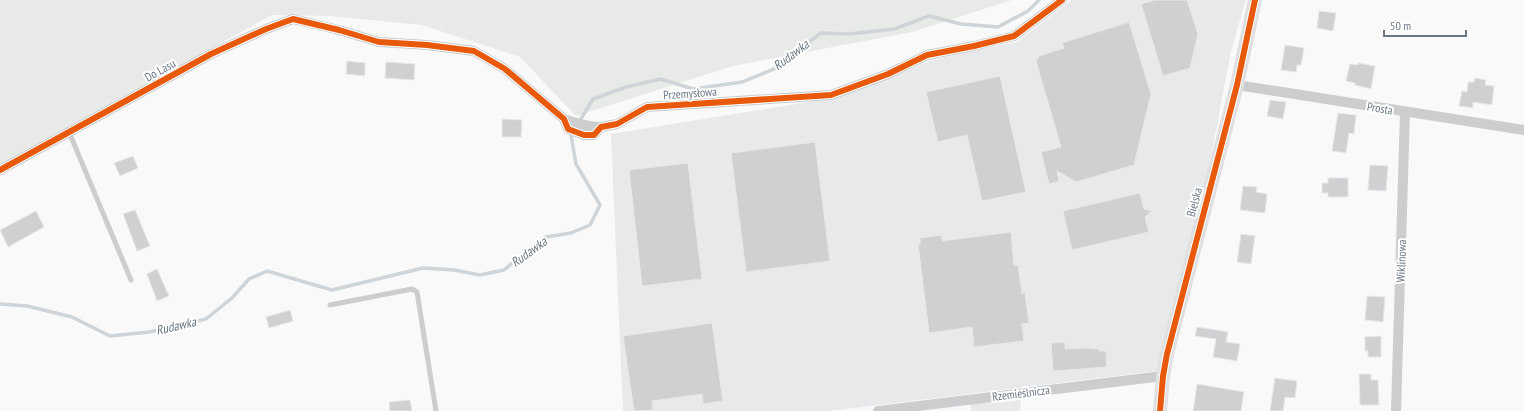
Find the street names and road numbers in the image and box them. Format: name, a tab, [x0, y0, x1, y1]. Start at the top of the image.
street label: Do Lasu	[142, 55, 178, 85]
street label: Przemysłowa	[663, 84, 717, 102]
street label: Prosta	[1366, 99, 1394, 117]
street label: Bielska	[1183, 186, 1205, 218]
street label: Wiklinowa	[1393, 239, 1409, 283]
street label: Rzemieślnicza	[991, 382, 1051, 404]

